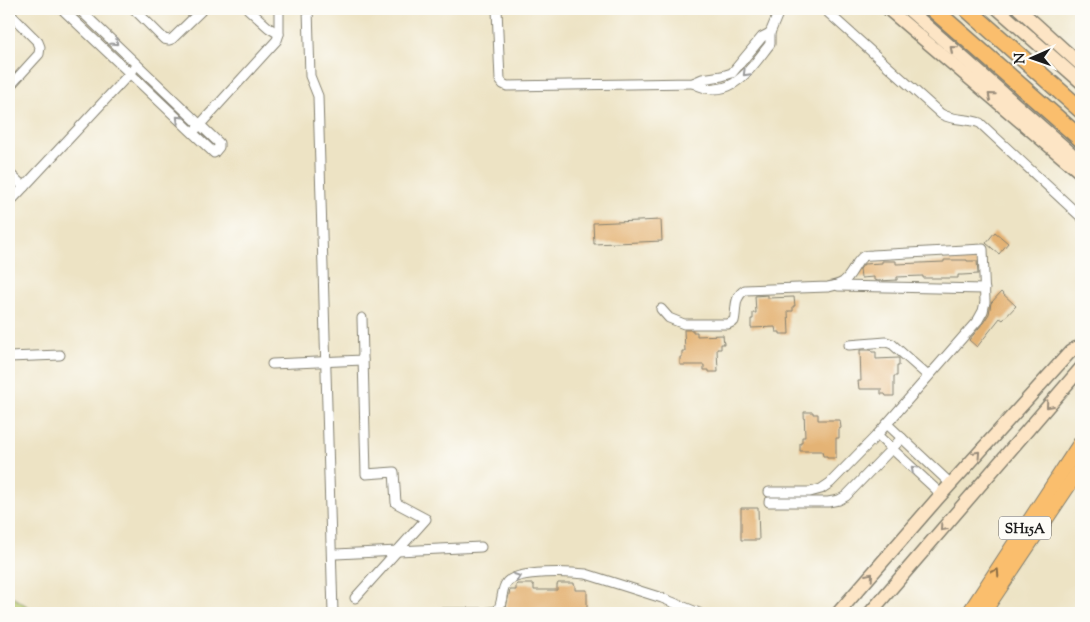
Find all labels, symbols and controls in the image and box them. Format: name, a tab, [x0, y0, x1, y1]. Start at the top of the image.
north arrow	[1008, 32, 1058, 82]
one-way arrow	[109, 36, 118, 45]
one-way arrow	[950, 46, 959, 54]
text: N	[1011, 52, 1031, 64]
one-way arrow	[743, 67, 752, 76]
one-way arrow	[988, 93, 997, 101]
one-way arrow	[175, 116, 184, 125]
one-way arrow	[1046, 400, 1055, 409]
one-way arrow	[972, 451, 981, 460]
one-way arrow	[911, 466, 920, 475]
road number: SH15A	[999, 516, 1051, 540]
one-way arrow	[940, 523, 949, 532]
one-way arrow	[990, 569, 999, 578]
one-way arrow	[512, 573, 521, 583]
one-way arrow	[864, 573, 873, 582]

